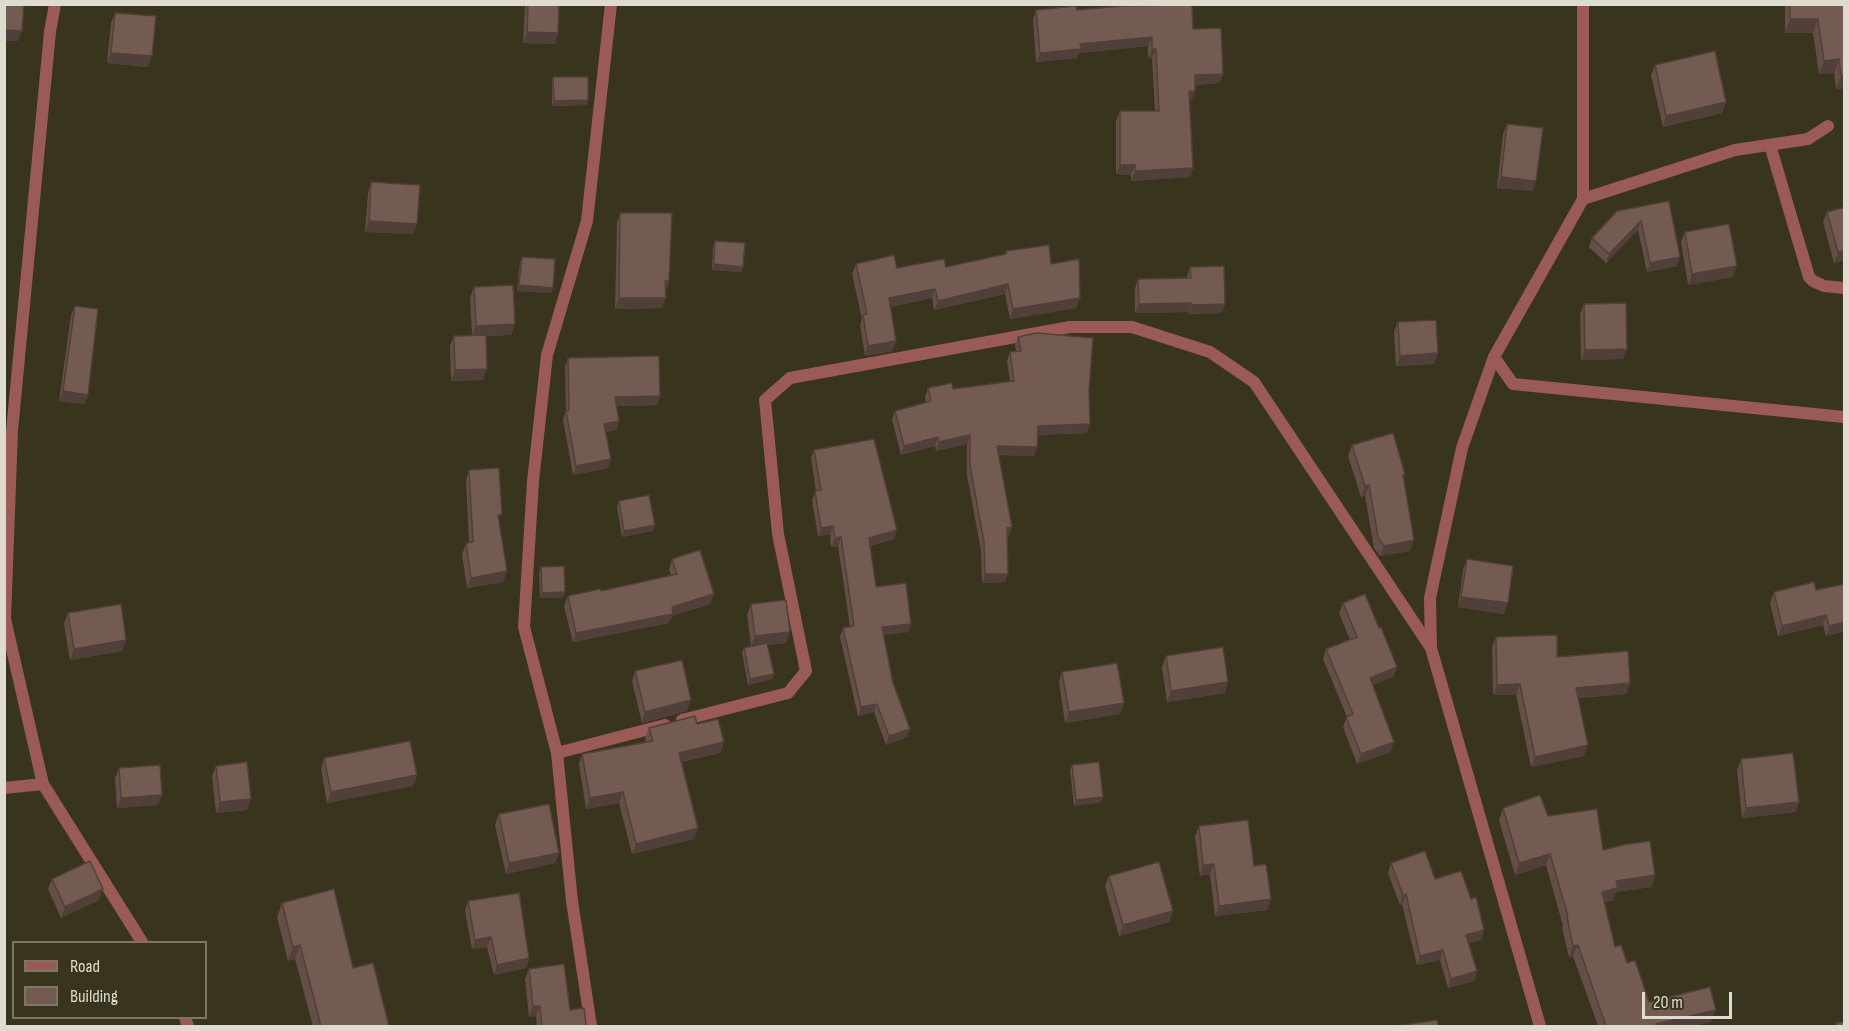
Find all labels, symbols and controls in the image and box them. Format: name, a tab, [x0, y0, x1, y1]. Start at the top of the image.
legend	[12, 941, 207, 1019]
text: Road	[70, 956, 100, 977]
scale bar	[1645, 980, 1735, 1018]
text: Building	[70, 986, 118, 1007]
text: 20 m	[1653, 992, 1683, 1013]

